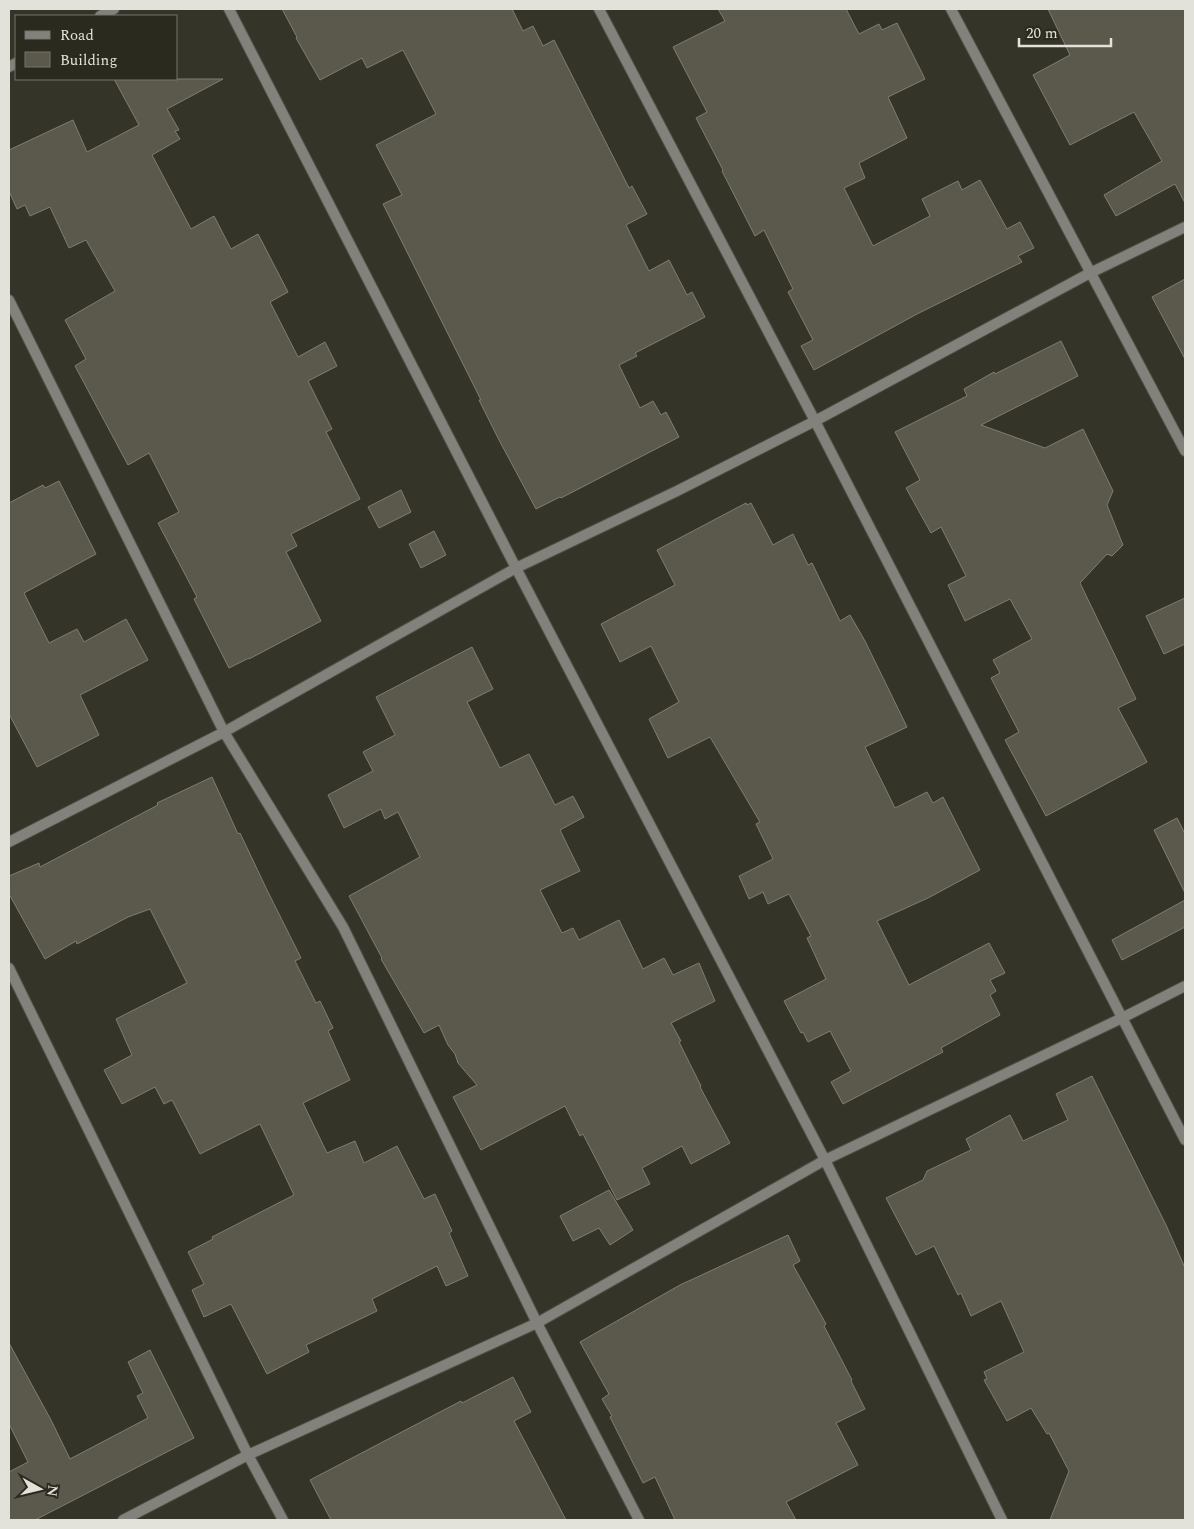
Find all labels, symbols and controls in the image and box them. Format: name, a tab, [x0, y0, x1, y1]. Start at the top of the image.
legend	[15, 15, 178, 80]
scale bar	[1019, 15, 1112, 47]
text: 20 m	[1026, 22, 1058, 45]
text: Road	[60, 24, 94, 47]
text: Building	[60, 49, 117, 72]
north arrow	[15, 1464, 65, 1514]
text: N	[41, 1484, 64, 1498]

